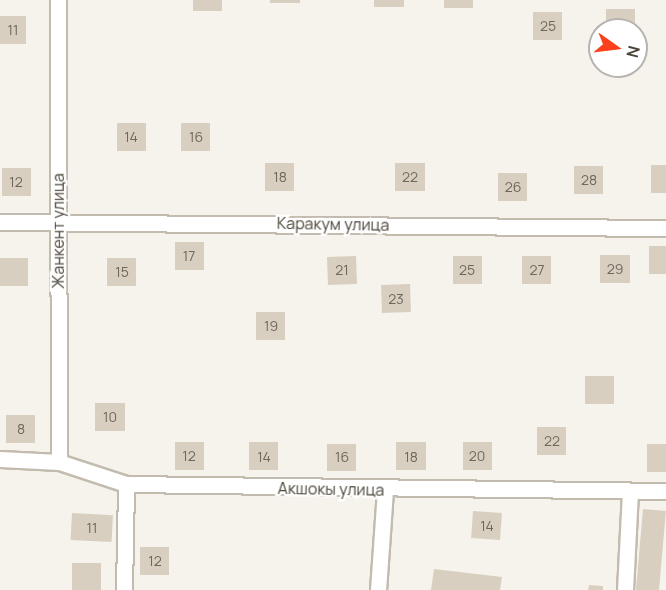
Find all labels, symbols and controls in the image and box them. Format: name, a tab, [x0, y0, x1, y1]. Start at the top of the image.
house number: 25	[540, 18, 556, 34]
north arrow	[588, 18, 648, 78]
house number: 11	[8, 22, 18, 38]
text: N	[621, 44, 646, 60]
house number: 14	[124, 129, 138, 145]
house number: 16	[189, 129, 203, 145]
house number: 18	[273, 169, 287, 185]
house number: 22	[402, 169, 418, 185]
house number: 28	[581, 172, 597, 188]
street label: Жанкент улица	[48, 173, 68, 289]
house number: 12	[9, 174, 23, 190]
house number: 26	[505, 179, 521, 195]
street label: Каракум улица	[277, 213, 389, 235]
house number: 17	[183, 248, 195, 264]
house number: 29	[607, 261, 623, 277]
house number: 21	[335, 262, 349, 278]
house number: 25	[459, 262, 475, 278]
house number: 27	[529, 262, 545, 278]
house number: 15	[115, 264, 129, 280]
house number: 23	[388, 291, 404, 307]
house number: 19	[264, 318, 278, 334]
house number: 10	[103, 409, 117, 425]
house number: 8	[17, 421, 25, 437]
house number: 22	[544, 433, 560, 449]
house number: 12	[182, 448, 196, 464]
house number: 20	[469, 448, 485, 464]
house number: 14	[257, 449, 271, 465]
house number: 16	[335, 449, 349, 465]
house number: 18	[404, 449, 418, 465]
street label: Акшокы улица	[277, 478, 385, 500]
house number: 14	[480, 518, 494, 534]
house number: 11	[87, 520, 97, 536]
house number: 12	[148, 553, 162, 569]

